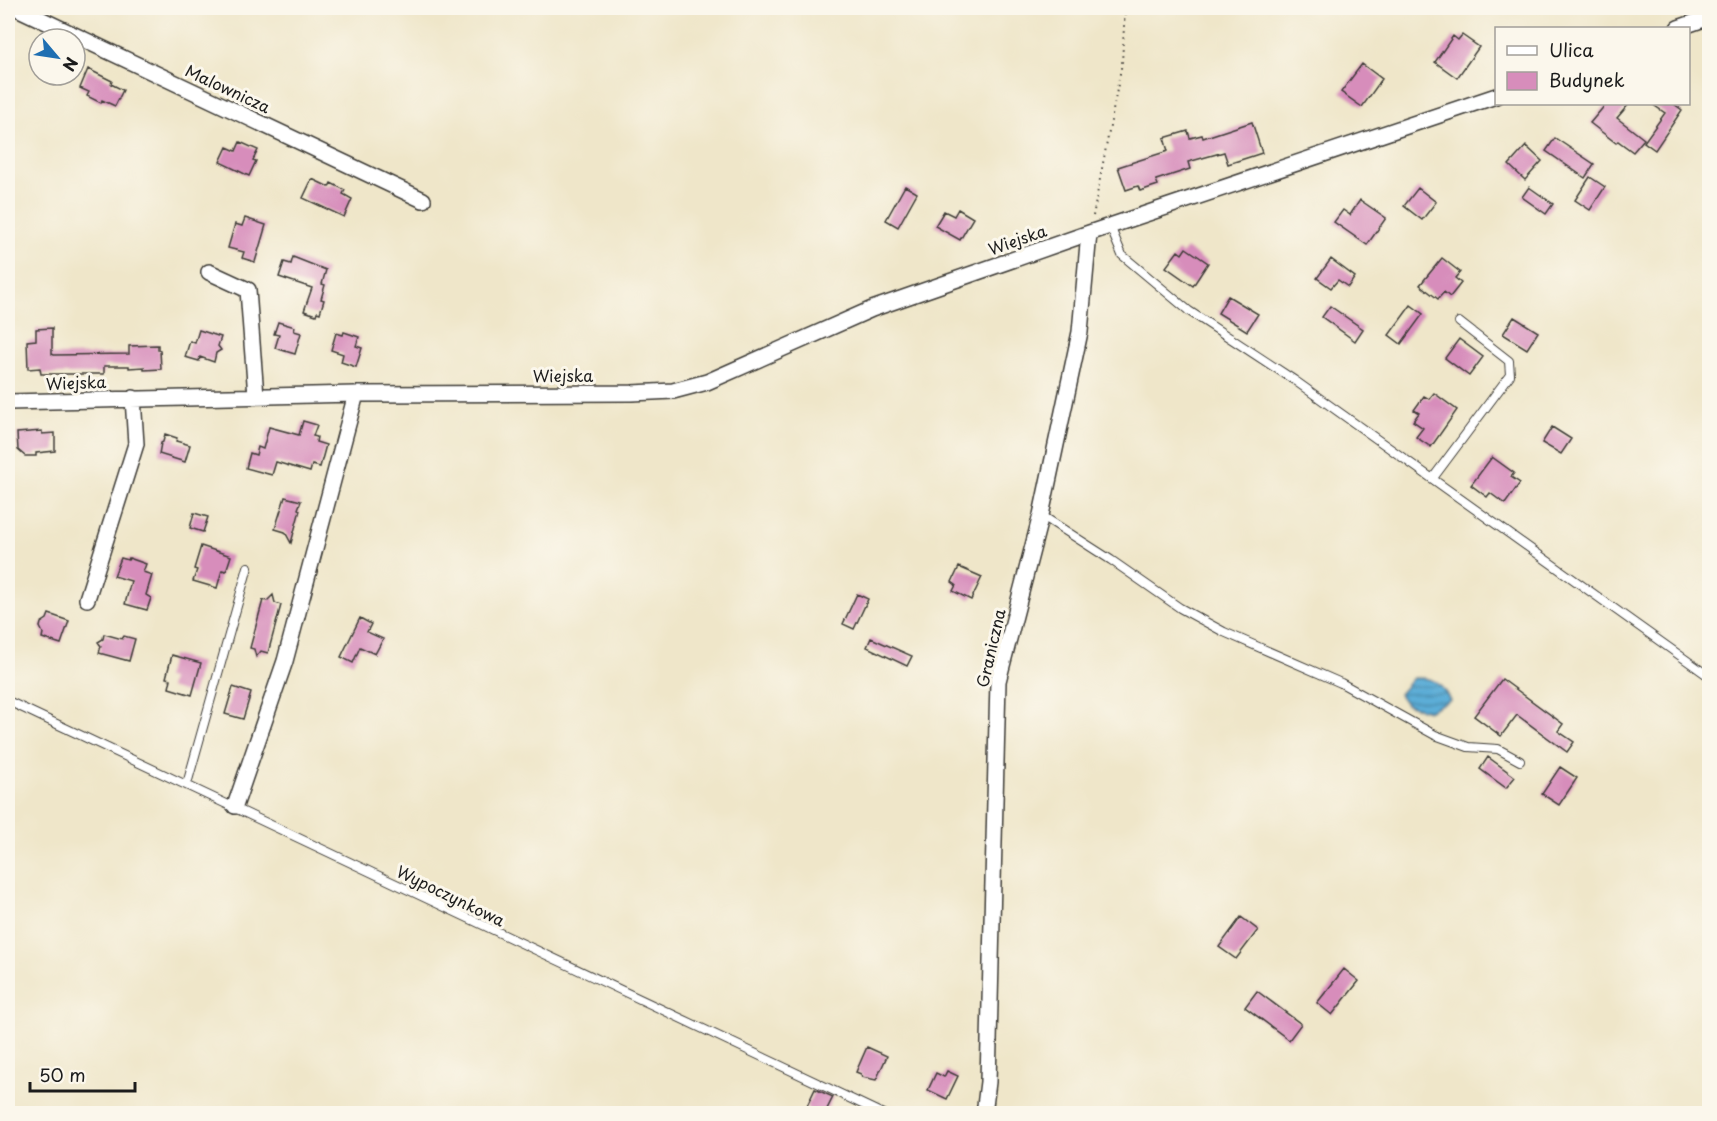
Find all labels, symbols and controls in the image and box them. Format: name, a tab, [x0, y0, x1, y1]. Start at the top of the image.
north arrow	[27, 27, 87, 87]
legend	[1495, 27, 1690, 105]
text: Ulica	[1549, 36, 1594, 63]
text: N	[57, 53, 85, 76]
street label: Malownicza	[182, 58, 274, 118]
text: Budynek	[1549, 66, 1625, 93]
street label: Wiejska	[984, 218, 1050, 260]
street label: Wiejska	[533, 363, 593, 387]
street label: Wiejska	[45, 369, 107, 395]
street label: Graniczna	[969, 606, 1011, 690]
street label: Wypoczynkowa	[393, 858, 509, 932]
scale bar	[30, 1055, 135, 1093]
text: 50 m	[39, 1061, 86, 1088]

